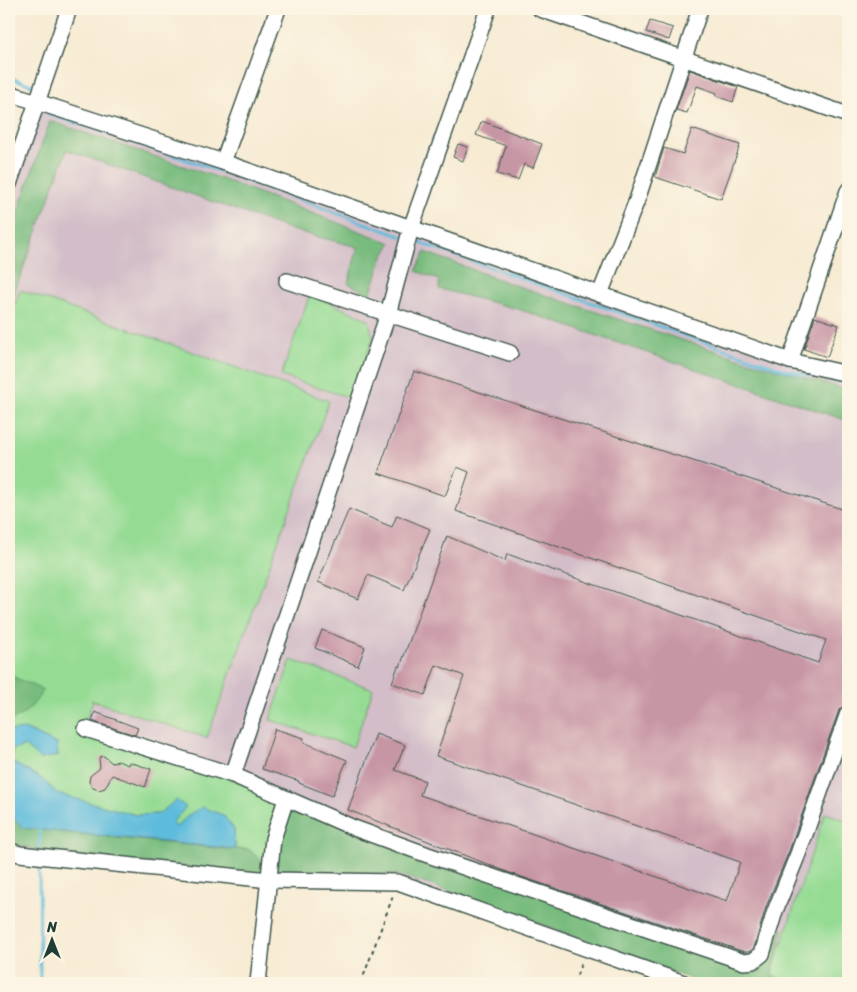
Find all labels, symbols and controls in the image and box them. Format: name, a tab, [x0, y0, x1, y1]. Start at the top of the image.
north arrow	[28, 914, 78, 964]
text: N	[46, 915, 57, 940]

